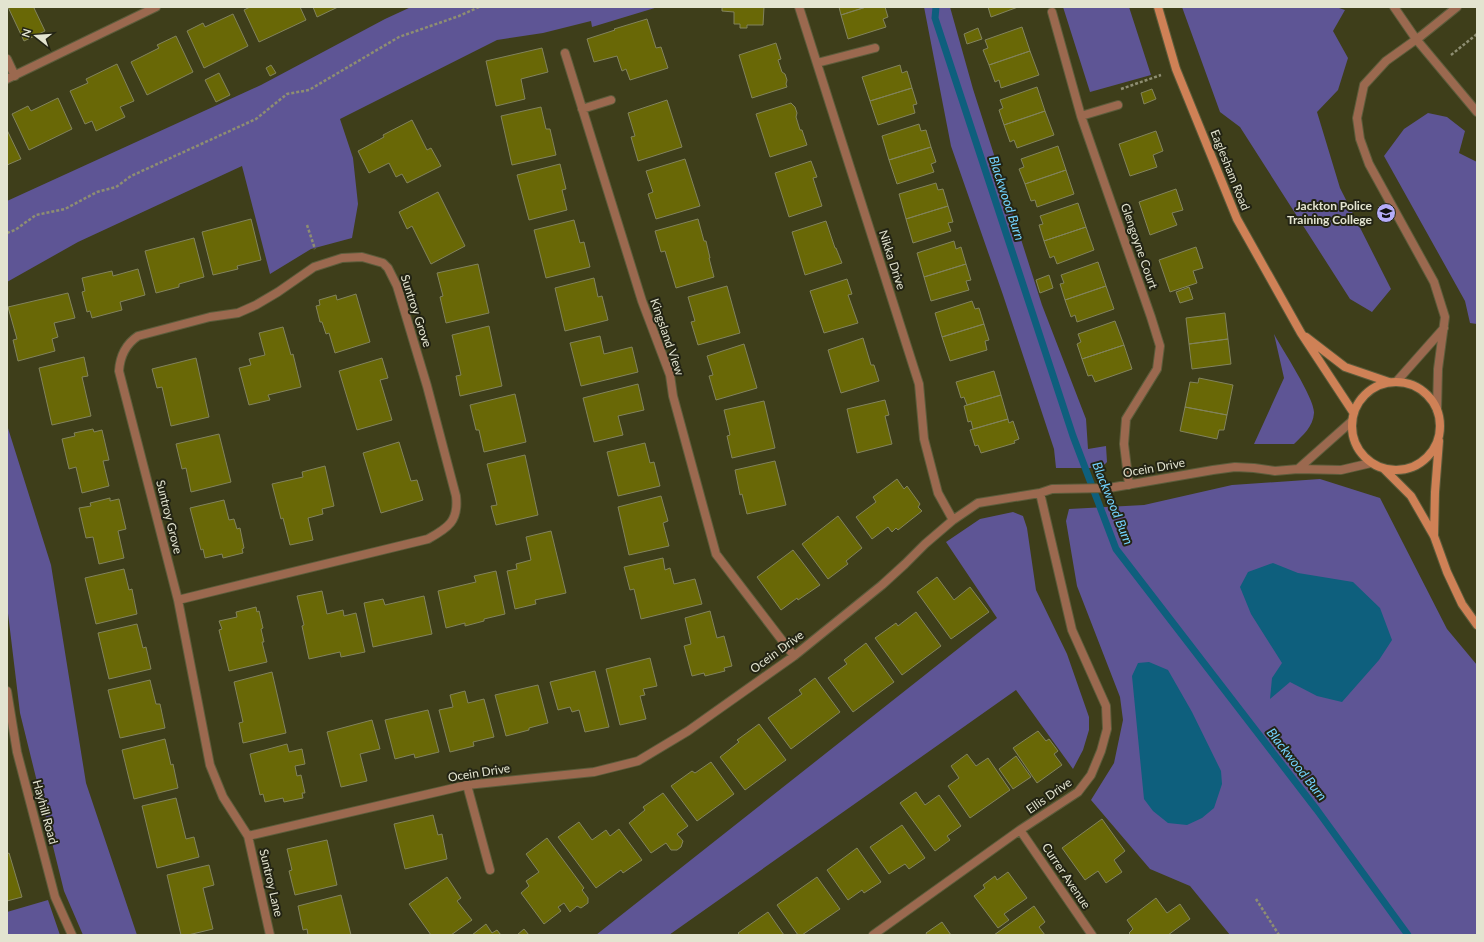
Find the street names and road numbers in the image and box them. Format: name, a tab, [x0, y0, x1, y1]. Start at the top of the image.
street label: Eaglesham Road	[1207, 127, 1253, 212]
street label: Glengoyne Court	[1118, 201, 1161, 291]
street label: Nikka Drive	[876, 228, 909, 292]
street label: Suntroy Grove	[398, 273, 435, 349]
street label: Kingsland View	[647, 296, 688, 378]
street label: Ocein Drive	[1122, 455, 1186, 480]
street label: Suntroy Grove	[153, 478, 186, 555]
street label: Ocein Drive	[747, 627, 806, 676]
street label: Ocein Drive	[447, 760, 511, 785]
street label: Ellis Drive	[1023, 774, 1074, 817]
street label: Hayhill Road	[30, 778, 61, 846]
street label: Currer Avenue	[1039, 840, 1094, 911]
street label: Suntroy Lane	[256, 848, 287, 918]

